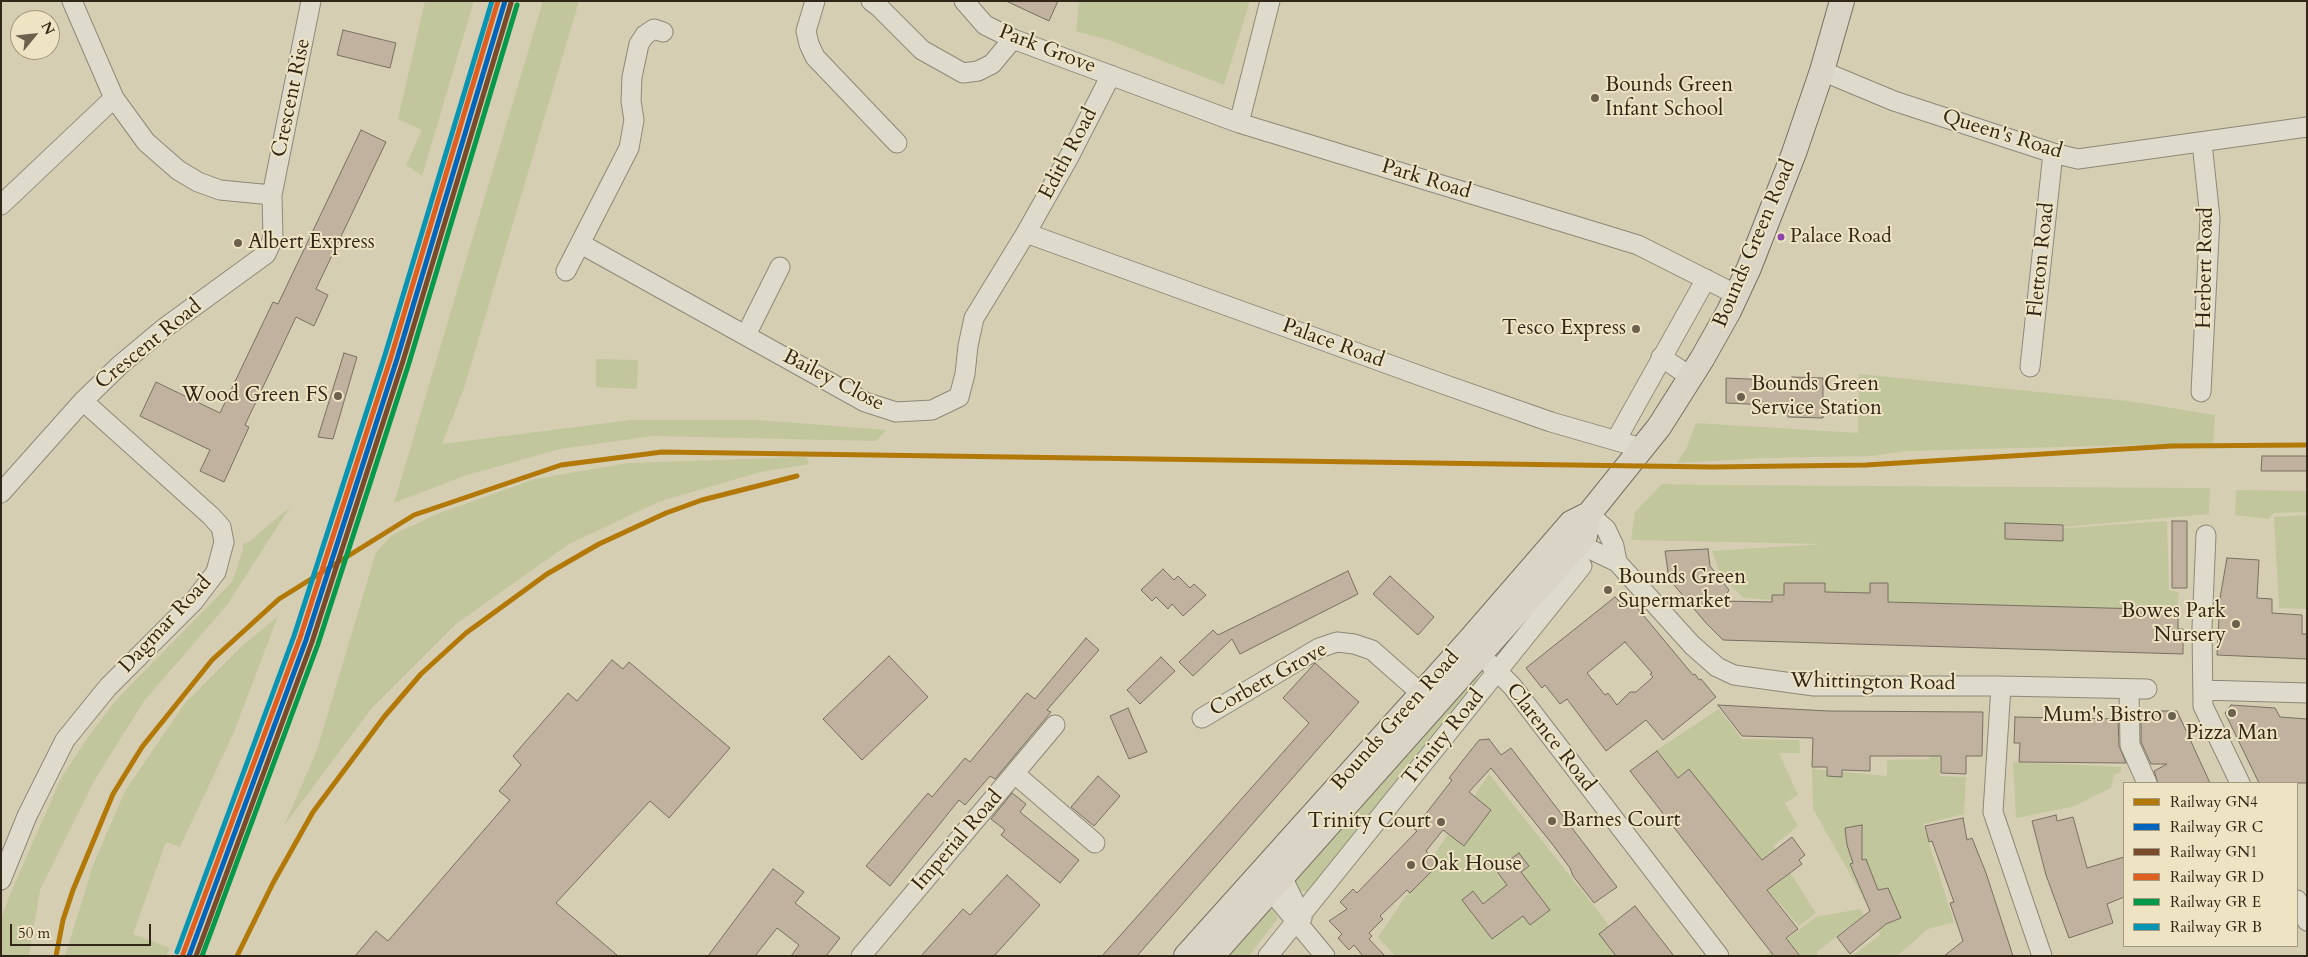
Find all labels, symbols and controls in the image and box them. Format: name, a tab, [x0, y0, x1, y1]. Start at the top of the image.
north arrow	[10, 10, 60, 60]
text: N	[37, 18, 59, 38]
street label: Park Grove	[995, 20, 1099, 80]
street label: Crescent Rise	[267, 36, 317, 160]
place label: Bounds Green Infant School	[1605, 73, 1733, 123]
marker: Bounds Green Infant School	[1589, 92, 1601, 104]
street label: Edith Road	[1034, 104, 1104, 204]
street label: Queen's Road	[1939, 105, 2065, 165]
street label: Park Road	[1378, 154, 1474, 206]
street label: Bounds Green Road	[1708, 156, 1802, 332]
street label: Fletton Road	[2023, 201, 2061, 319]
street label: Herbert Road	[2192, 207, 2220, 329]
place label: Palace Road	[1790, 225, 1892, 249]
place label: Albert Express	[248, 230, 375, 256]
marker: Palace Road	[1776, 232, 1786, 242]
marker: Albert Express	[232, 237, 244, 249]
street label: Crescent Road	[91, 294, 207, 396]
street label: Palace Road	[1279, 314, 1387, 374]
place label: Tesco Express	[1502, 316, 1626, 342]
marker: Tesco Express	[1630, 323, 1642, 335]
street label: Bailey Close	[778, 345, 888, 417]
place label: Bounds Green Service Station	[1751, 372, 1882, 422]
place label: Wood Green FS	[182, 383, 328, 409]
marker: Wood Green FS	[332, 390, 344, 402]
marker: Bounds Green Service Station	[1735, 391, 1747, 403]
place label: Bounds Green Supermarket	[1618, 565, 1746, 615]
street label: Dagmar Road	[114, 571, 218, 679]
marker: Bounds Green Supermarket	[1602, 584, 1614, 596]
place label: Bowes Park Nursery	[2121, 599, 2226, 649]
marker: Bowes Park Nursery	[2230, 618, 2242, 630]
street label: Corbett Grove	[1206, 637, 1332, 723]
street label: Bounds Green Road	[1326, 646, 1466, 796]
street label: Whittington Road	[1790, 669, 1956, 697]
street label: Clarence Road	[1500, 679, 1600, 797]
street label: Trinity Road	[1398, 685, 1490, 791]
place label: Mum's Bistro	[2043, 703, 2162, 729]
marker: Pizza Man	[2226, 707, 2238, 719]
marker: Mum's Bistro	[2166, 710, 2178, 722]
place label: Pizza Man	[2186, 721, 2278, 747]
legend	[2123, 782, 2298, 947]
street label: Imperial Road	[907, 785, 1009, 897]
text: Railway GN4	[2170, 792, 2258, 812]
place label: Barnes Court	[1562, 808, 1680, 834]
place label: Trinity Court	[1308, 809, 1431, 835]
marker: Barnes Court	[1546, 815, 1558, 827]
marker: Trinity Court	[1435, 816, 1447, 828]
text: Railway GR C	[2170, 817, 2263, 837]
text: Railway GN1	[2170, 842, 2258, 862]
place label: Oak House	[1421, 852, 1522, 878]
marker: Oak House	[1405, 859, 1417, 871]
text: Railway GR D	[2170, 867, 2264, 887]
text: Railway GR E	[2170, 892, 2261, 912]
scale bar	[12, 914, 154, 946]
text: Railway GR B	[2170, 917, 2262, 937]
text: 50 m	[18, 923, 50, 943]

